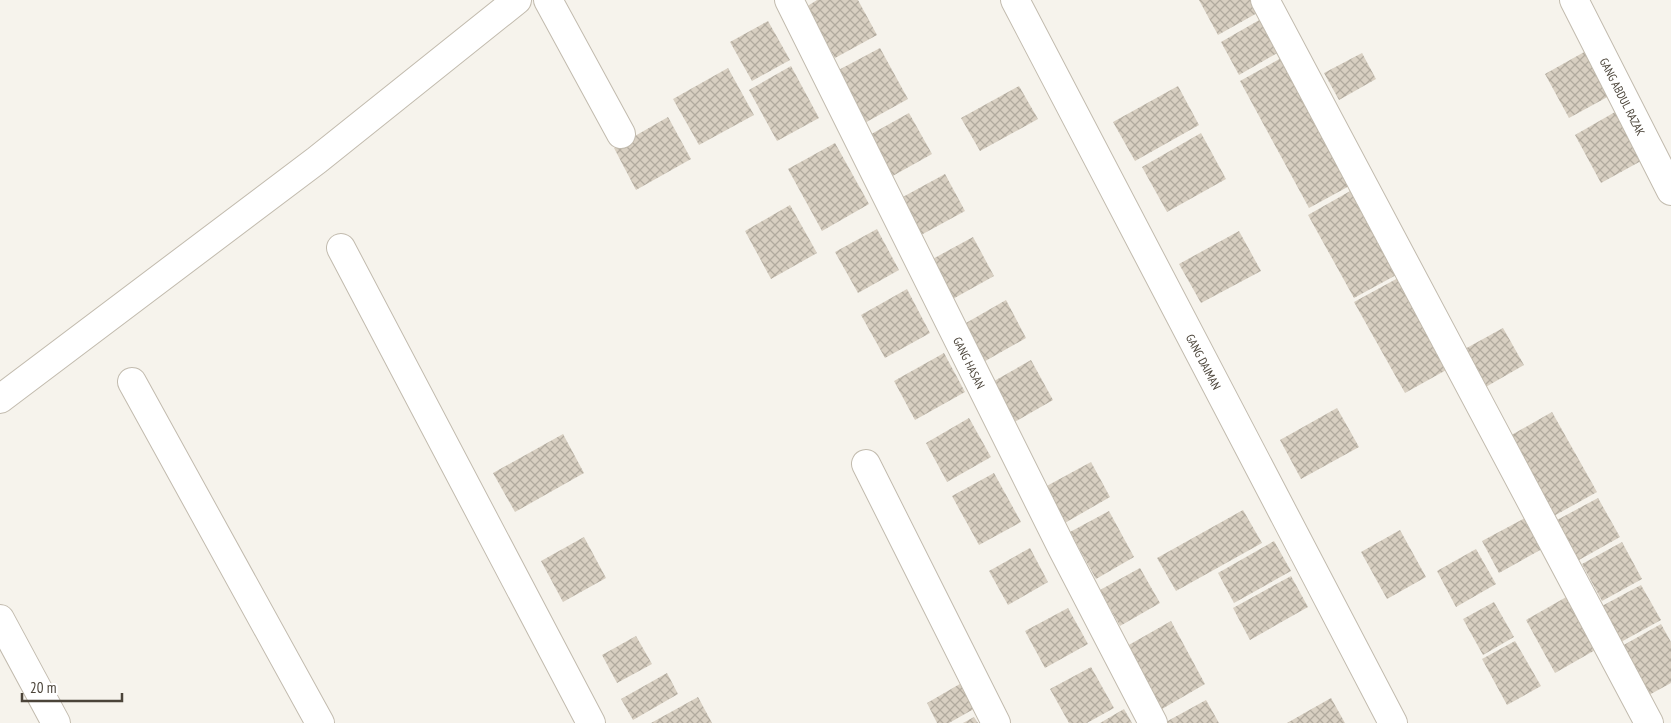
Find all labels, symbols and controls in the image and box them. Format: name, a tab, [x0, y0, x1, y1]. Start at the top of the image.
street label: GANG ABDUL RAZAK	[1597, 55, 1649, 138]
street label: GANG DAIMAN	[1183, 331, 1225, 392]
street label: GANG HASAN	[950, 334, 989, 391]
scale bar	[22, 670, 122, 702]
text: 20 m	[30, 678, 56, 697]

